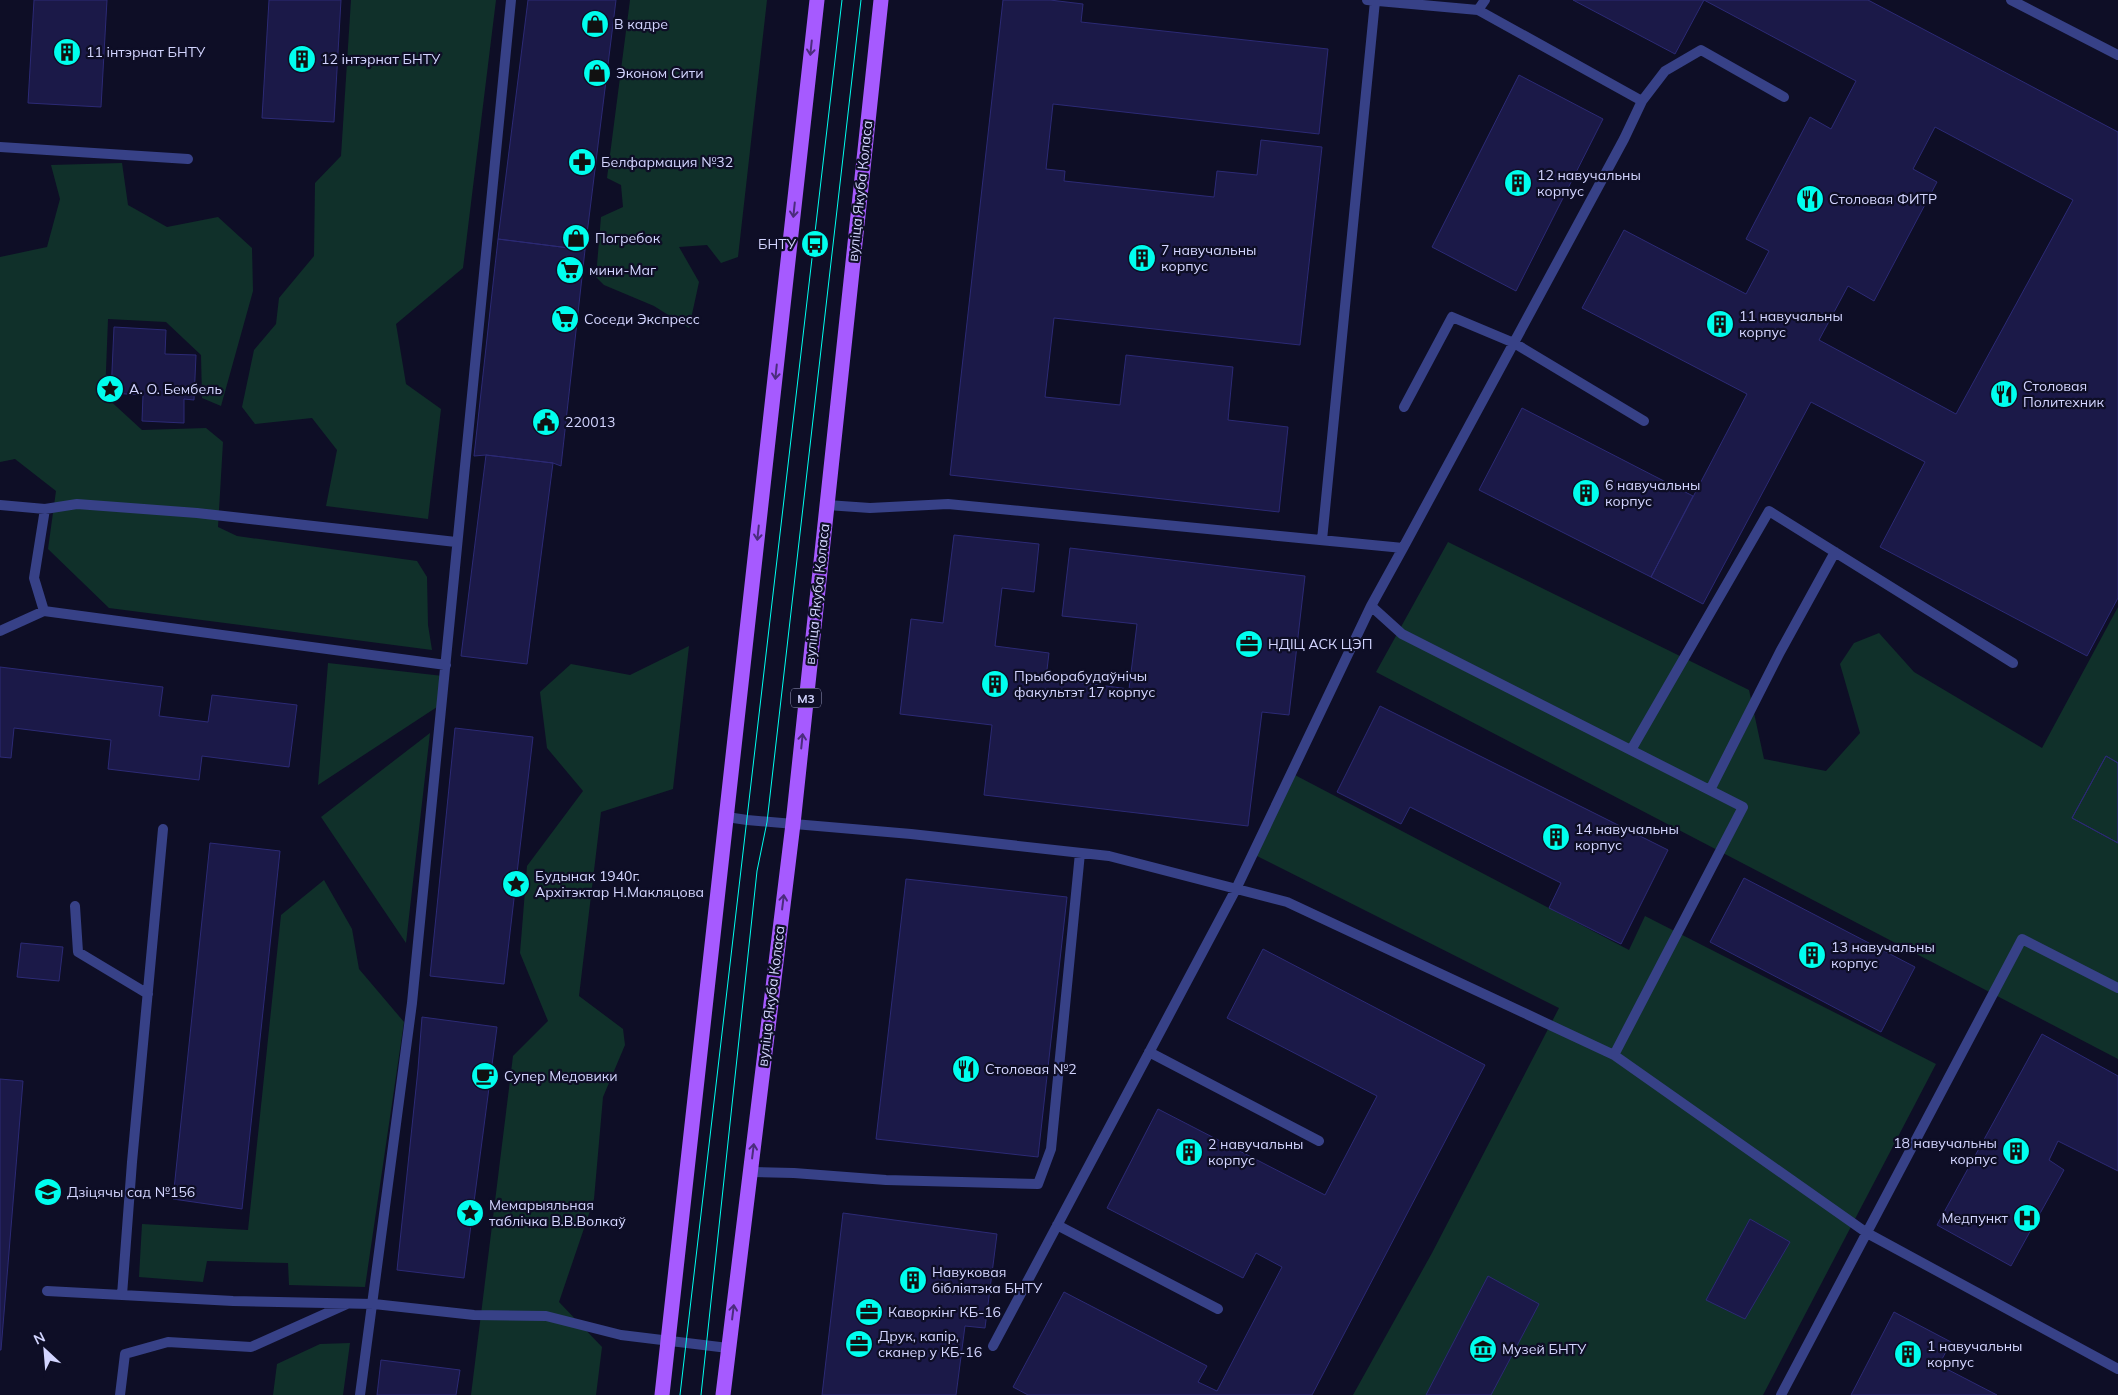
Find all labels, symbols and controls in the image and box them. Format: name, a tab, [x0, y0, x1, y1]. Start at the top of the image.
shop icon: В кадре	[580, 9, 610, 39]
place label: В кадре	[614, 15, 668, 33]
building icon: 11 інтэрнат БНТУ	[52, 37, 82, 67]
one-way arrow	[806, 40, 816, 56]
place label: 11 інтэрнат БНТУ	[86, 43, 206, 61]
building icon: 12 інтэрнат БНТУ	[287, 44, 317, 74]
place label: 12 інтэрнат БНТУ	[321, 50, 441, 68]
shop icon: Эконом Сити	[582, 58, 612, 88]
place label: Эконом Сити	[616, 64, 704, 82]
street label: вуліца Якуба Коласа	[844, 119, 876, 263]
pharmacy icon: Белфармация №32	[567, 147, 597, 177]
place label: Белфармация №32	[601, 153, 733, 171]
place label: 12 навучальны корпус	[1537, 166, 1641, 200]
building icon: 12 навучальны корпус	[1503, 168, 1533, 198]
restaurant icon: Столовая ФИТР	[1795, 184, 1825, 214]
place label: Столовая ФИТР	[1829, 190, 1937, 208]
one-way arrow	[789, 202, 798, 218]
shop icon: Погребок	[561, 223, 591, 253]
place label: Погребок	[595, 229, 661, 247]
bus stop icon: БНТУ	[800, 229, 830, 259]
place label: БНТУ	[758, 235, 797, 253]
place label: 7 навучальны корпус	[1161, 241, 1256, 275]
building icon: 7 навучальны корпус	[1127, 243, 1157, 273]
supermarket icon: мини-Маг	[555, 255, 585, 285]
place label: мини-Маг	[589, 261, 657, 279]
supermarket icon: Соседи Экспресс	[550, 304, 580, 334]
place label: 11 навучальны корпус	[1739, 307, 1843, 341]
building icon: 11 навучальны корпус	[1705, 309, 1735, 339]
place label: Соседи Экспресс	[584, 310, 700, 328]
one-way arrow	[771, 363, 781, 379]
place icon: А. О. Бембель	[95, 374, 125, 404]
place label: Столовая Политехник	[2023, 377, 2105, 411]
restaurant icon: Столовая Политехник	[1989, 379, 2019, 409]
place label: А. О. Бембель	[129, 380, 222, 398]
public building icon: 220013	[531, 407, 561, 437]
place label: 220013	[565, 413, 615, 431]
place label: 6 навучальны корпус	[1605, 476, 1700, 510]
building icon: 6 навучальны корпус	[1571, 478, 1601, 508]
street label: вуліца Якуба Коласа	[801, 522, 833, 666]
one-way arrow	[753, 525, 763, 541]
office icon: НДІЦ АСК ЦЭП	[1234, 629, 1264, 659]
place label: НДІЦ АСК ЦЭП	[1268, 635, 1373, 653]
place label: Прыборабудаўнічы факультэт 17 корпус	[1014, 667, 1155, 701]
building icon: Прыборабудаўнічы факультэт 17 корпус	[980, 669, 1010, 699]
road number: М3	[791, 688, 821, 708]
one-way arrow	[797, 733, 807, 749]
place label: 14 навучальны корпус	[1575, 820, 1679, 854]
building icon: 14 навучальны корпус	[1541, 822, 1571, 852]
place label: Будынак 1940г. Архітэктар Н.Макляцова	[535, 867, 704, 901]
place icon: Будынак 1940г. Архітэктар Н.Макляцова	[501, 869, 531, 899]
one-way arrow	[778, 895, 788, 911]
street label: вуліца Якуба Коласа	[753, 924, 789, 1068]
place label: 13 навучальны корпус	[1831, 938, 1935, 972]
building icon: 13 навучальны корпус	[1797, 940, 1827, 970]
restaurant icon: Столовая №2	[951, 1054, 981, 1084]
place label: Столовая №2	[985, 1060, 1077, 1078]
cafe icon: Супер Медовики	[470, 1061, 500, 1091]
place label: Супер Медовики	[504, 1067, 618, 1085]
place label: 18 навучальны корпус	[1893, 1134, 1997, 1168]
place label: 2 навучальны корпус	[1208, 1135, 1303, 1169]
building icon: 18 навучальны корпус	[2001, 1136, 2031, 1166]
building icon: 2 навучальны корпус	[1174, 1137, 1204, 1167]
one-way arrow	[748, 1143, 758, 1159]
school or university icon: Дзіцячы сад №156	[33, 1177, 63, 1207]
place label: Дзіцячы сад №156	[67, 1183, 195, 1201]
place label: Мемарыяльная таблічка В.В.Волкаў	[489, 1196, 626, 1230]
place icon: Мемарыяльная таблічка В.В.Волкаў	[455, 1198, 485, 1228]
hospital icon: Медпункт	[2012, 1203, 2042, 1233]
place label: Медпункт	[1942, 1209, 2009, 1227]
place label: Навуковая бібліятэка БНТУ	[932, 1263, 1043, 1297]
building icon: Навуковая бібліятэка БНТУ	[898, 1265, 928, 1295]
office icon: Каворкінг КБ-16	[854, 1297, 884, 1327]
place label: Каворкінг КБ-16	[888, 1303, 1001, 1321]
one-way arrow	[728, 1304, 738, 1320]
north arrow	[20, 1325, 70, 1375]
place label: Друк, капір, сканер у КБ-16	[878, 1327, 982, 1361]
text: N	[31, 1328, 48, 1349]
office icon: Друк, капір, сканер у КБ-16	[844, 1329, 874, 1359]
museum icon: Музей БНТУ	[1468, 1334, 1498, 1364]
place label: 1 навучальны корпус	[1927, 1337, 2022, 1371]
building icon: 1 навучальны корпус	[1893, 1339, 1923, 1369]
place label: Музей БНТУ	[1502, 1340, 1587, 1358]

